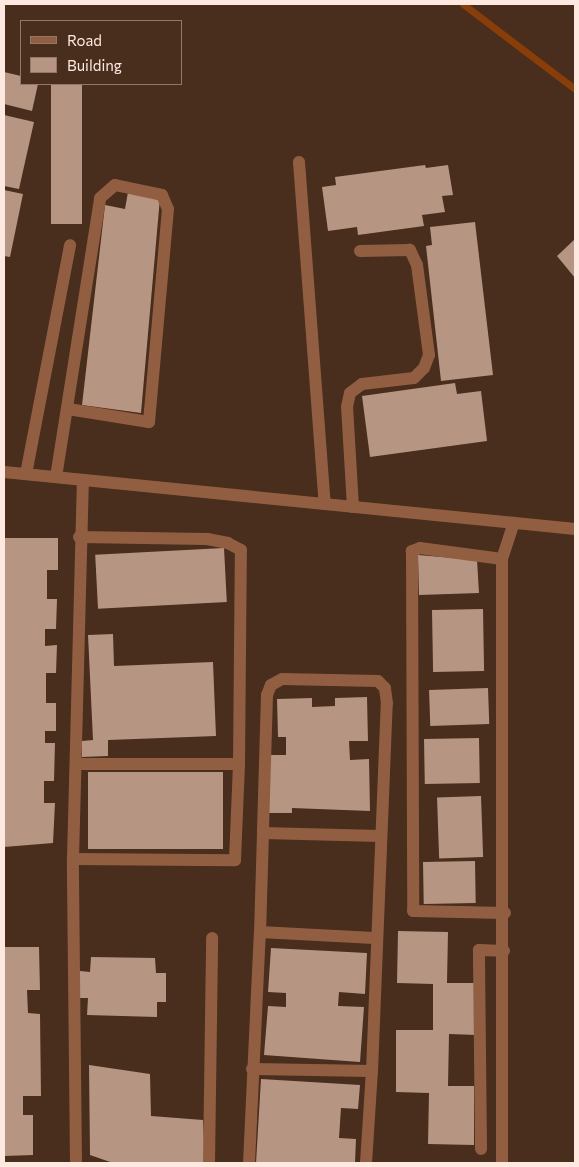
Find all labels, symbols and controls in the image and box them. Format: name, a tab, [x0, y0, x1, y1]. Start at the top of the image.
legend	[20, 20, 182, 85]
text: Road	[67, 31, 102, 49]
text: Building	[67, 56, 122, 74]

